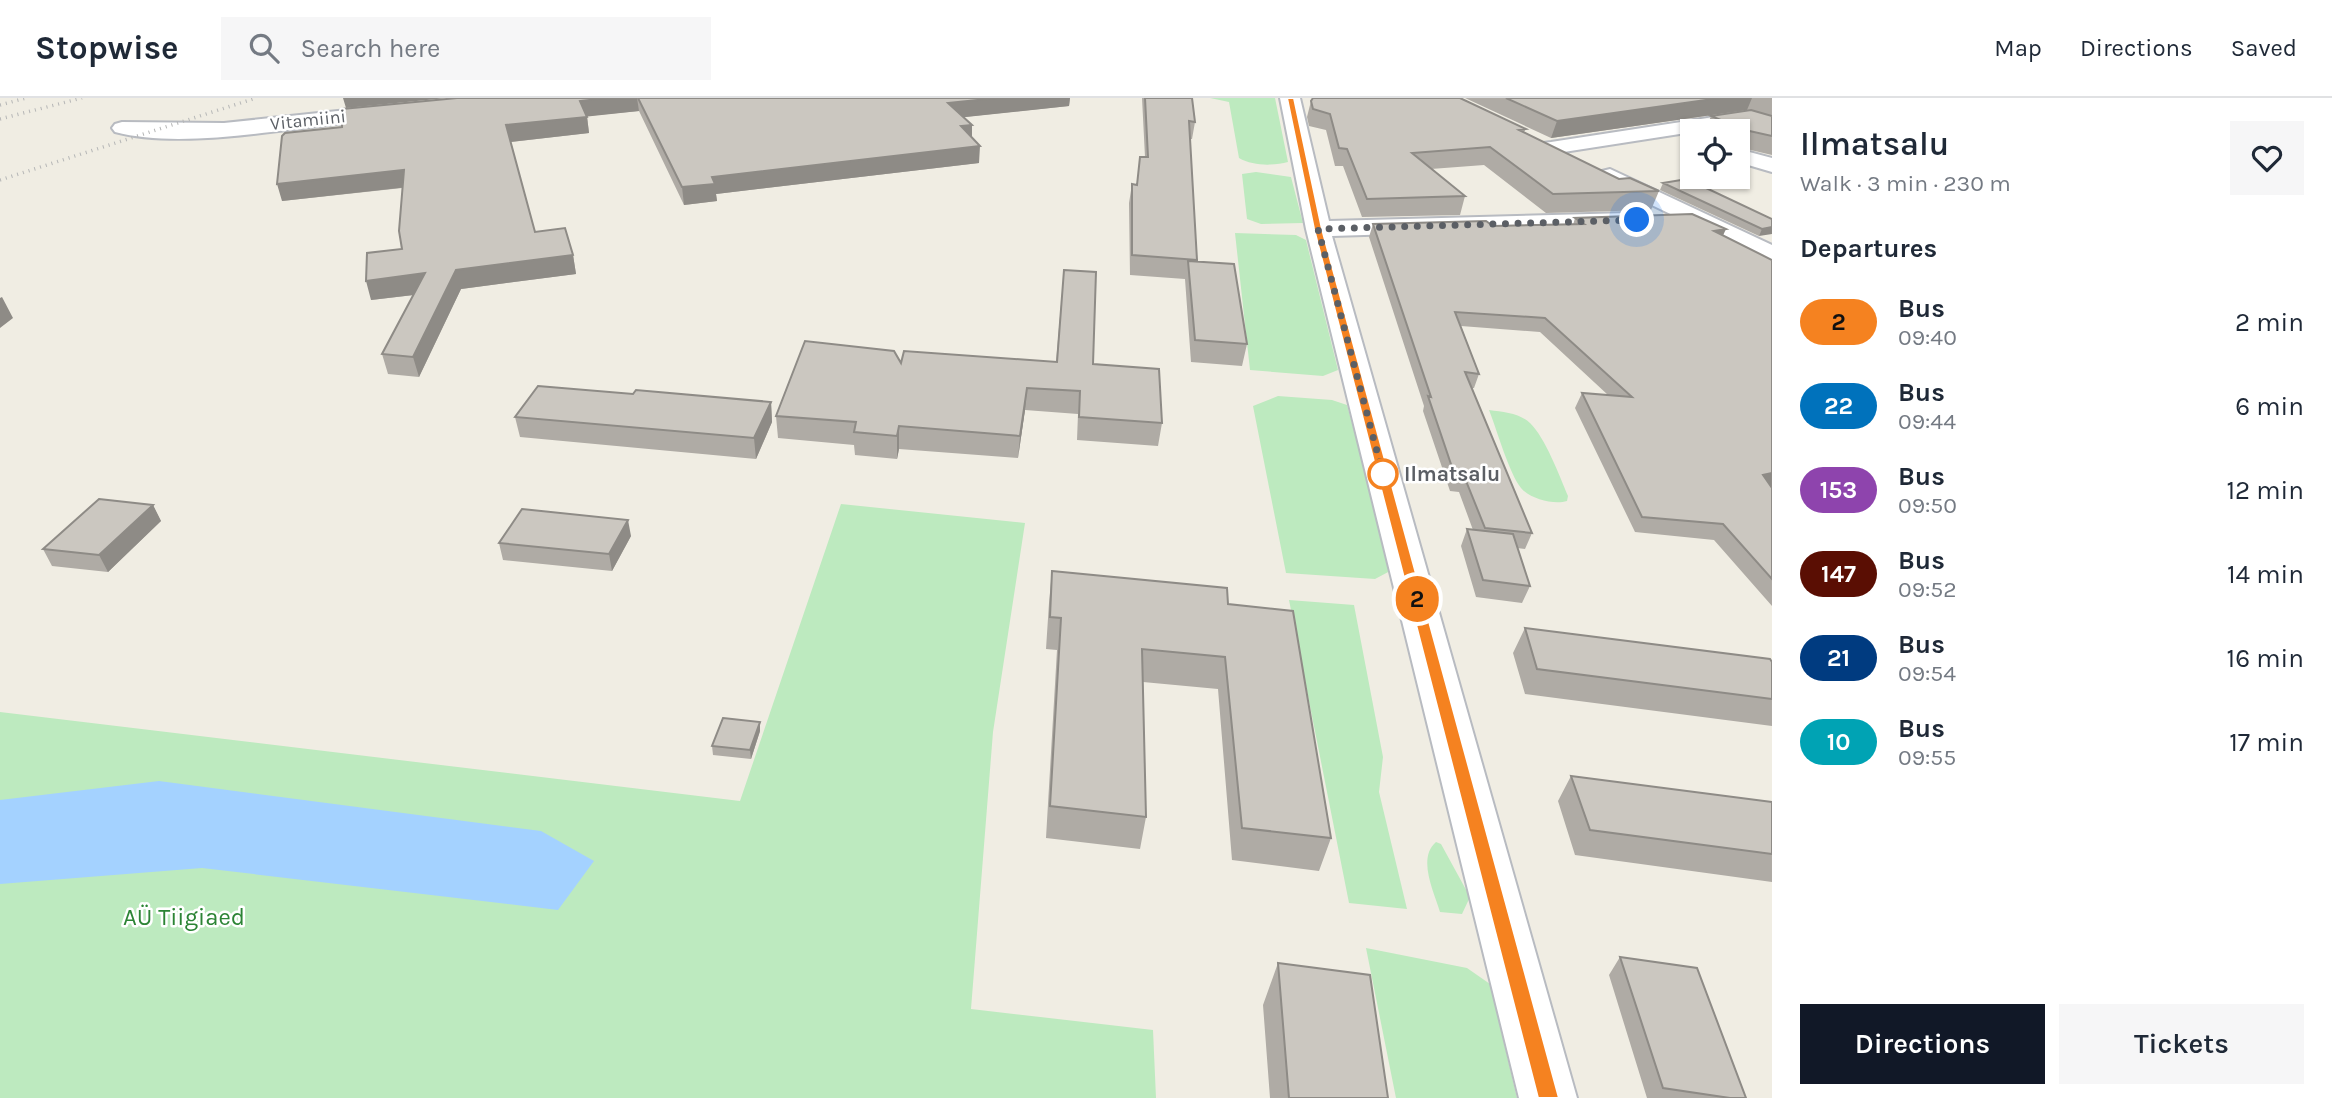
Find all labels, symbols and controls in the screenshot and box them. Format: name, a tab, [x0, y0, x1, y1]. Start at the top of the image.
search box	[221, 17, 711, 80]
text: Stopwise	[35, 29, 179, 67]
icon: search	[245, 29, 283, 67]
text: Search here	[301, 33, 440, 64]
text: Map	[1994, 34, 2042, 62]
text: Directions	[2080, 34, 2193, 62]
text: Saved	[2231, 34, 2297, 62]
street label: Vitamiini	[269, 105, 347, 135]
map controls	[1680, 119, 1750, 189]
button: locate	[1680, 119, 1750, 189]
button: heart	[2230, 121, 2304, 195]
text: Ilmatsalu	[1800, 125, 1949, 163]
text: Walk · 3 min · 230 m	[1800, 170, 2011, 197]
your location	[1619, 202, 1654, 237]
text: Departures	[1800, 233, 1937, 264]
text: Bus	[1898, 293, 1945, 324]
text: 2 min	[2235, 307, 2304, 338]
text: 2	[1831, 308, 1846, 336]
text: 09:40	[1898, 324, 1957, 351]
text: Bus	[1898, 377, 1945, 408]
text: 6 min	[2235, 391, 2304, 422]
text: 22	[1824, 392, 1853, 420]
text: 09:44	[1898, 408, 1956, 435]
marker: Ilmatsalu	[1368, 459, 1398, 489]
text: Bus	[1898, 461, 1945, 492]
place label: Ilmatsalu	[1404, 462, 1500, 486]
text: 12 min	[2226, 475, 2304, 506]
text: 153	[1820, 476, 1857, 504]
text: 09:50	[1898, 492, 1957, 519]
text: Bus	[1898, 545, 1945, 576]
text: 14 min	[2227, 559, 2304, 590]
text: 147	[1821, 560, 1856, 588]
line badge: 2	[1394, 576, 1440, 622]
text: 09:52	[1898, 576, 1957, 603]
text: 2	[1410, 585, 1424, 613]
text: Bus	[1898, 629, 1945, 660]
text: 16 min	[2227, 643, 2304, 674]
text: 21	[1827, 644, 1850, 672]
text: 09:54	[1898, 660, 1956, 687]
text: Bus	[1898, 713, 1945, 744]
text: 17 min	[2229, 727, 2304, 758]
text: 10	[1827, 728, 1850, 756]
text: 09:55	[1898, 744, 1956, 771]
park label: AÜ Tiigiaed	[123, 903, 245, 931]
button: Directions	[1800, 1004, 2045, 1084]
button: Tickets	[2059, 1004, 2304, 1084]

